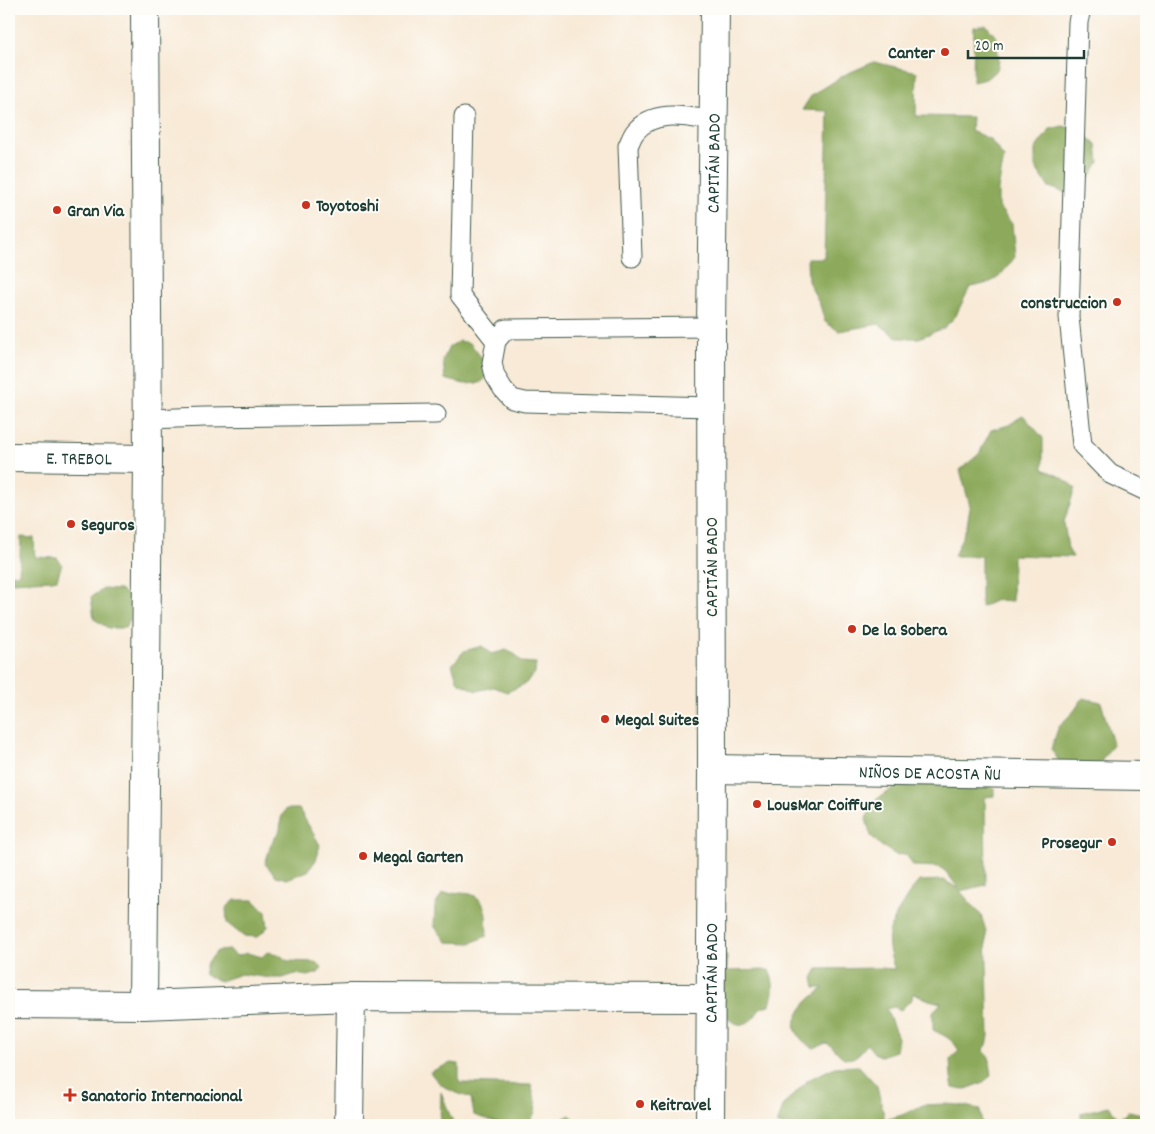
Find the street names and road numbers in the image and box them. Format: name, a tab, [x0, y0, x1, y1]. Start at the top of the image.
street label: CAPITÁN BADO	[702, 113, 729, 213]
street label: E. TREBOL	[46, 448, 113, 473]
street label: CAPITÁN BADO	[701, 517, 726, 617]
street label: NIÑOS DE ACOSTA ÑU	[859, 761, 1001, 789]
street label: CAPITÁN BADO	[701, 923, 726, 1023]

